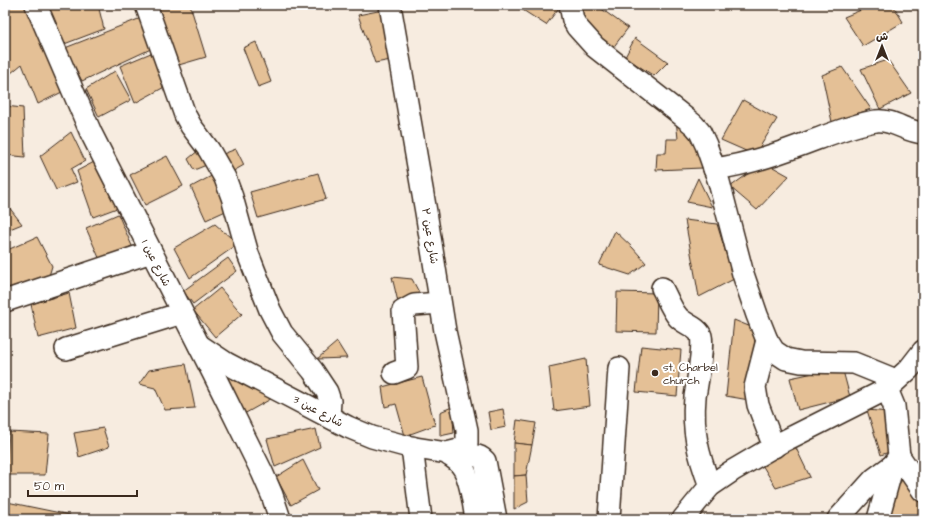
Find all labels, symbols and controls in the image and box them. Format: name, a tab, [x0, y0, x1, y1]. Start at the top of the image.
north arrow	[862, 26, 902, 66]
text: ش	[876, 29, 888, 44]
street label: شارع عين ٣	[417, 207, 442, 265]
street label: شارع عين 1	[137, 237, 174, 289]
place label: st. Charbel church	[663, 360, 718, 388]
marker: st. Charbel church	[650, 368, 660, 378]
street label: شارع عين 3	[290, 392, 346, 431]
scale bar	[28, 472, 137, 498]
text: 50 m	[34, 478, 65, 495]

